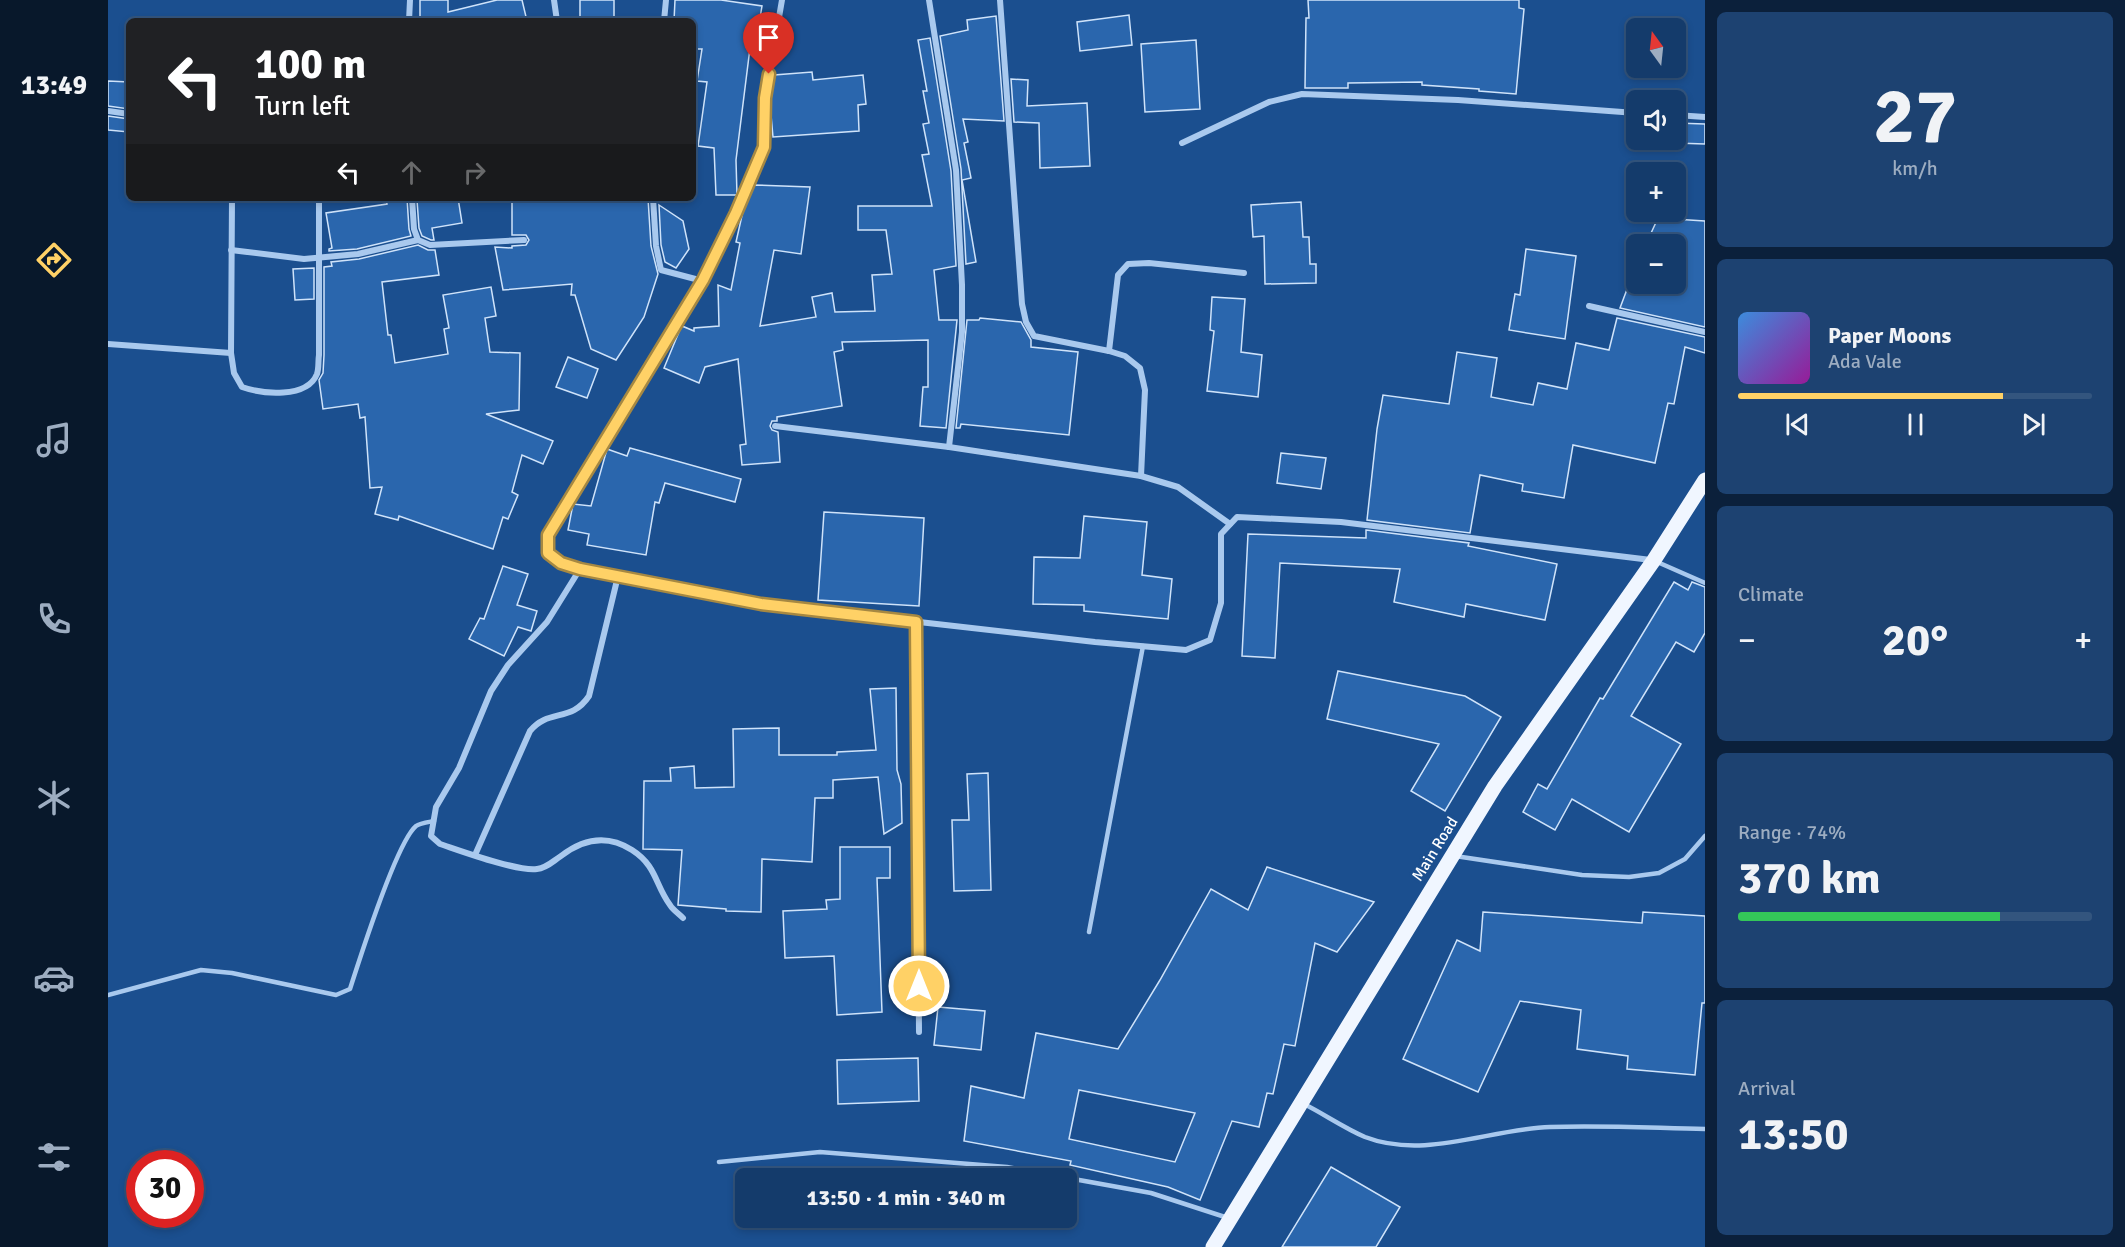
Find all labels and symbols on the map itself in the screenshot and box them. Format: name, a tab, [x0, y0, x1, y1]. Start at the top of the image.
pin	[743, 12, 794, 74]
north arrow	[1626, 18, 1686, 78]
street label: Main Road	[1407, 813, 1463, 885]
position arrow	[887, 954, 951, 1018]
speed limit sign: 30	[126, 1150, 204, 1228]

